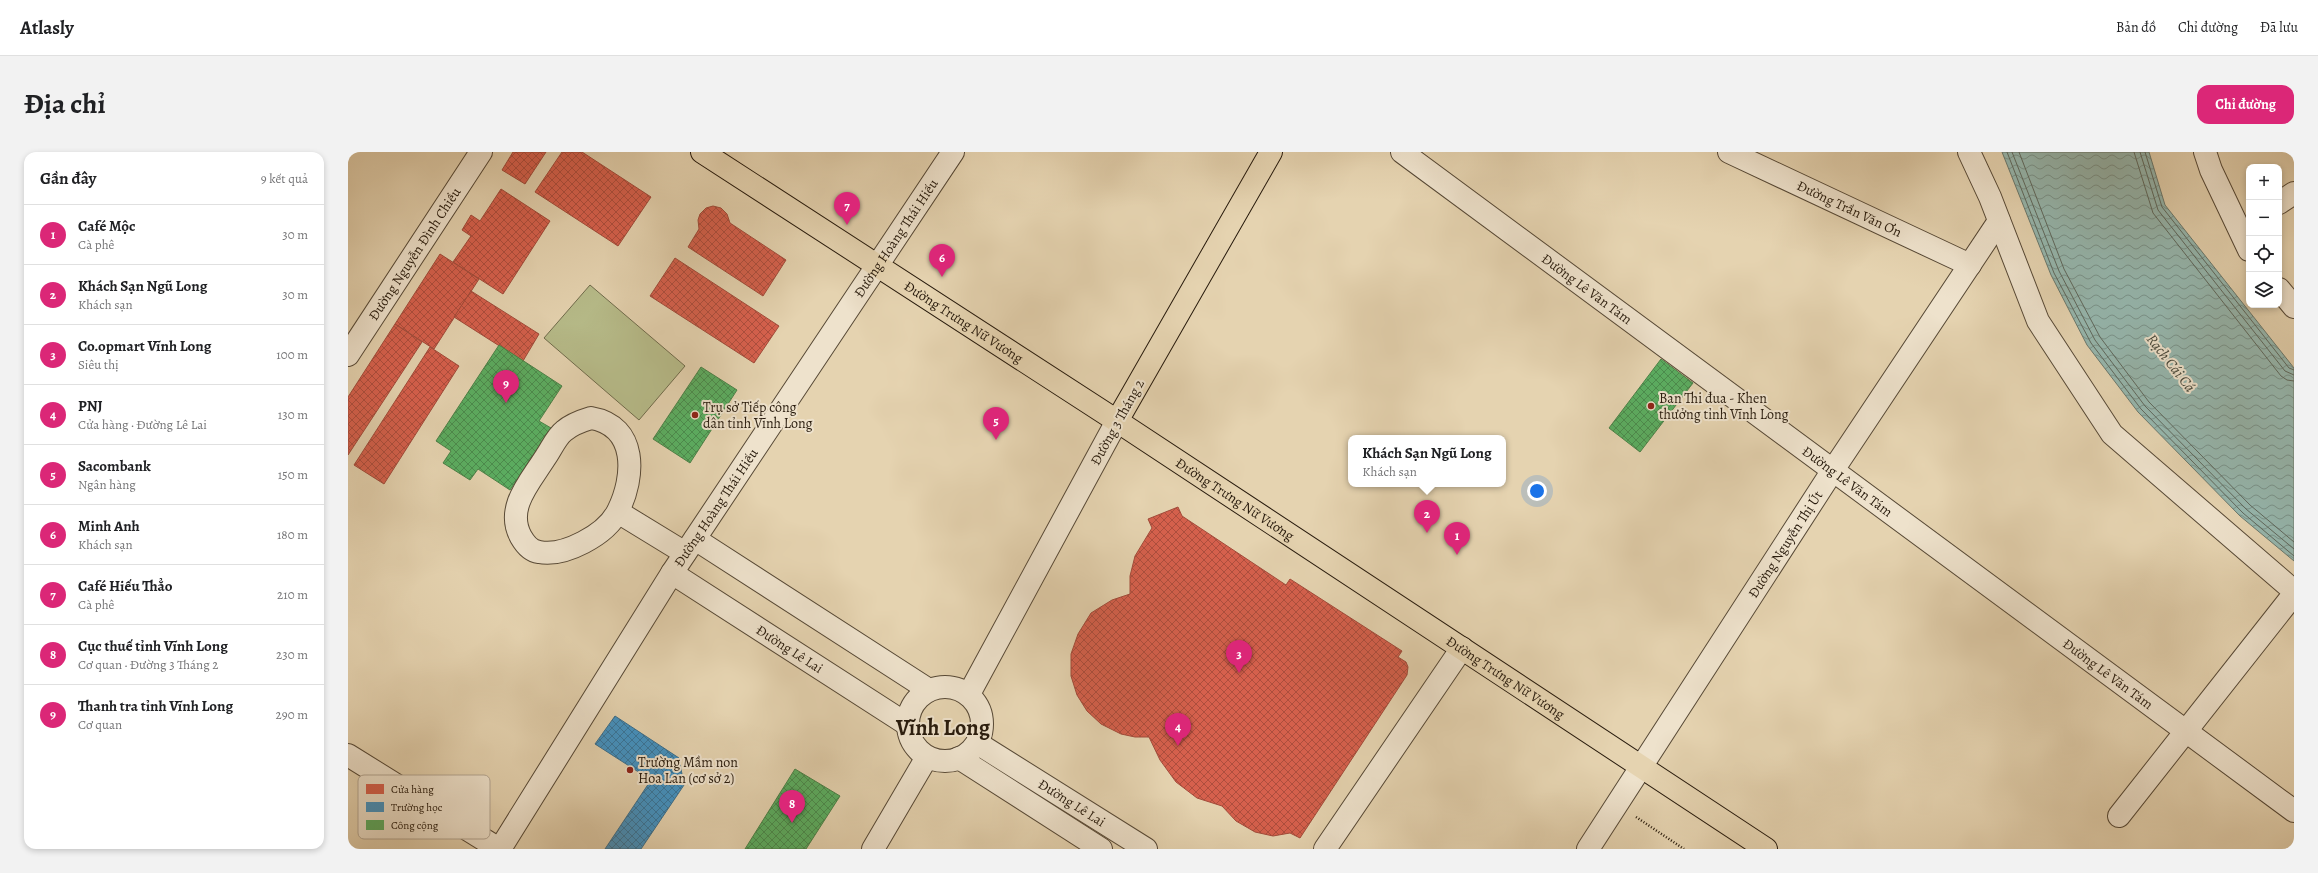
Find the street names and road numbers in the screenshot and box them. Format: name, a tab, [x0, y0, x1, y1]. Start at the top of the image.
street label: Đường Hoàng Thái Hiếu	[850, 175, 943, 301]
street label: Đường Trần Văn Ơn	[1794, 176, 1905, 242]
street label: Đường Nguyễn Đình Chiểu	[364, 183, 466, 324]
street label: Đường Lê Văn Tám	[1538, 249, 1636, 329]
street label: Đường Trưng Nữ Vương	[900, 276, 1027, 368]
street label: Đường 3 Tháng 2	[1086, 376, 1149, 469]
street label: Đường Lê Văn Tám	[1798, 442, 1897, 522]
street label: Đường Hoàng Thái Hiếu	[670, 444, 763, 571]
street label: Đường Trưng Nữ Vương	[1172, 453, 1298, 545]
street label: Đường Nguyễn Thị Út	[1744, 487, 1827, 602]
street label: Đường Lê Lai	[752, 621, 827, 678]
street label: Đường Trưng Nữ Vương	[1442, 632, 1568, 724]
street label: Đường Lê Văn Tám	[2059, 634, 2157, 714]
street label: Đường Lê Lai	[1034, 775, 1109, 831]

